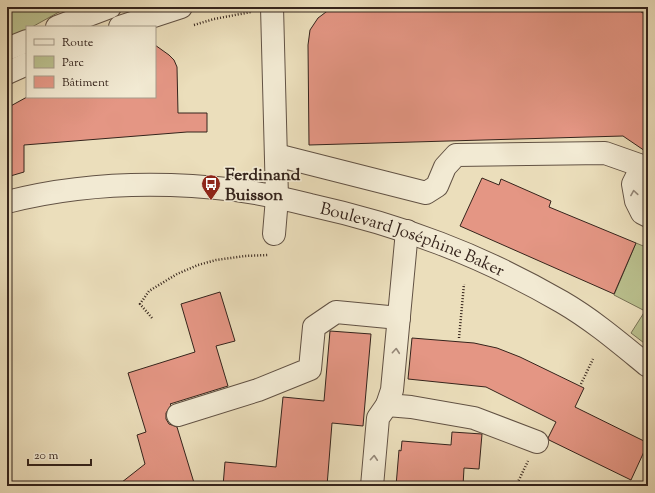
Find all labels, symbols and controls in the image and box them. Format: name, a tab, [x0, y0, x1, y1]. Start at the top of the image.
legend	[26, 26, 156, 98]
text: Route	[62, 34, 94, 52]
text: Parc	[62, 54, 84, 72]
text: Bâtiment	[62, 74, 109, 92]
place label: Ferdinand Buisson	[225, 164, 301, 208]
bus stop icon: Ferdinand Buisson	[200, 173, 222, 201]
one-way arrow	[630, 190, 639, 196]
street label: Boulevard Joséphine Baker	[317, 198, 509, 284]
one-way arrow	[391, 348, 400, 354]
scale bar	[28, 441, 91, 467]
text: 20 m	[34, 447, 59, 465]
one-way arrow	[370, 455, 379, 461]

